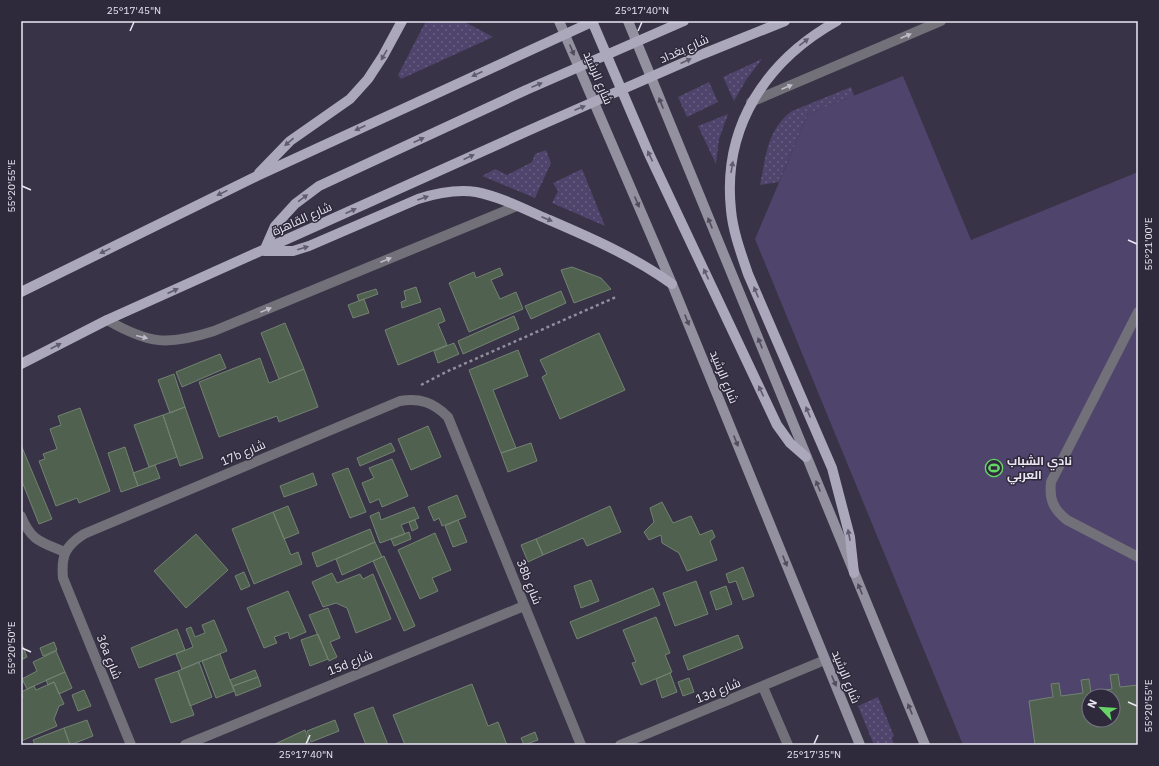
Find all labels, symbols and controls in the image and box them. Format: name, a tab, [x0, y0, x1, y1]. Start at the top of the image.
text: 25°17'45"N	[107, 4, 161, 17]
text: 25°17'40"N	[615, 4, 669, 17]
street label: شارع بغداد	[657, 31, 711, 67]
one-way arrow	[901, 33, 912, 39]
one-way arrow	[799, 38, 810, 46]
one-way arrow	[569, 45, 575, 56]
one-way arrow	[380, 49, 387, 61]
street label: شارع الرشيد	[580, 49, 616, 107]
one-way arrow	[681, 58, 692, 64]
one-way arrow	[471, 71, 483, 77]
one-way arrow	[532, 82, 544, 88]
one-way arrow	[781, 84, 792, 90]
one-way arrow	[658, 96, 664, 108]
one-way arrow	[575, 104, 587, 110]
one-way arrow	[354, 125, 365, 131]
one-way arrow	[414, 137, 425, 143]
one-way arrow	[284, 138, 295, 147]
one-way arrow	[647, 150, 653, 162]
one-way arrow	[463, 154, 475, 161]
text: 55°20'55"E	[5, 159, 18, 213]
one-way arrow	[729, 161, 735, 173]
one-way arrow	[216, 190, 227, 197]
one-way arrow	[298, 194, 309, 202]
one-way arrow	[417, 195, 429, 201]
one-way arrow	[635, 196, 641, 208]
street label: شارع القاهرة	[270, 199, 335, 239]
one-way arrow	[345, 208, 356, 214]
one-way arrow	[541, 216, 552, 222]
one-way arrow	[707, 217, 713, 229]
text: 55°21'00"E	[1142, 217, 1155, 271]
one-way arrow	[297, 245, 309, 251]
one-way arrow	[99, 248, 111, 254]
one-way arrow	[380, 257, 392, 263]
one-way arrow	[702, 267, 708, 279]
one-way arrow	[753, 286, 759, 298]
one-way arrow	[168, 288, 179, 294]
one-way arrow	[260, 306, 272, 312]
one-way arrow	[684, 315, 690, 327]
one-way arrow	[135, 334, 148, 340]
one-way arrow	[756, 337, 762, 349]
one-way arrow	[50, 343, 62, 349]
street label: شارع الرشيد	[706, 348, 742, 406]
one-way arrow	[758, 386, 764, 397]
one-way arrow	[805, 406, 811, 417]
one-way arrow	[733, 435, 739, 447]
street label: 17b شارع	[218, 436, 268, 470]
place label: نادي الشباب العربي	[1007, 453, 1072, 485]
sports icon: نادي الشباب العربي	[984, 458, 1004, 478]
one-way arrow	[814, 479, 820, 491]
one-way arrow	[846, 529, 852, 541]
one-way arrow	[782, 555, 788, 567]
street label: 38b شارع	[513, 557, 545, 607]
one-way arrow	[857, 583, 863, 594]
text: 55°20'50"E	[5, 621, 18, 675]
street label: 36a شارع	[93, 632, 125, 682]
street label: 15d شارع	[325, 647, 375, 679]
street label: شارع الرشيد	[828, 648, 864, 706]
street label: 13d شارع	[693, 675, 743, 707]
one-way arrow	[831, 676, 837, 688]
text: 55°20'55"E	[1142, 679, 1155, 733]
north arrow	[1081, 688, 1121, 728]
text: N	[1084, 697, 1100, 710]
one-way arrow	[907, 703, 913, 714]
text: 25°17'40"N	[279, 748, 333, 761]
text: 25°17'35"N	[787, 748, 841, 761]

